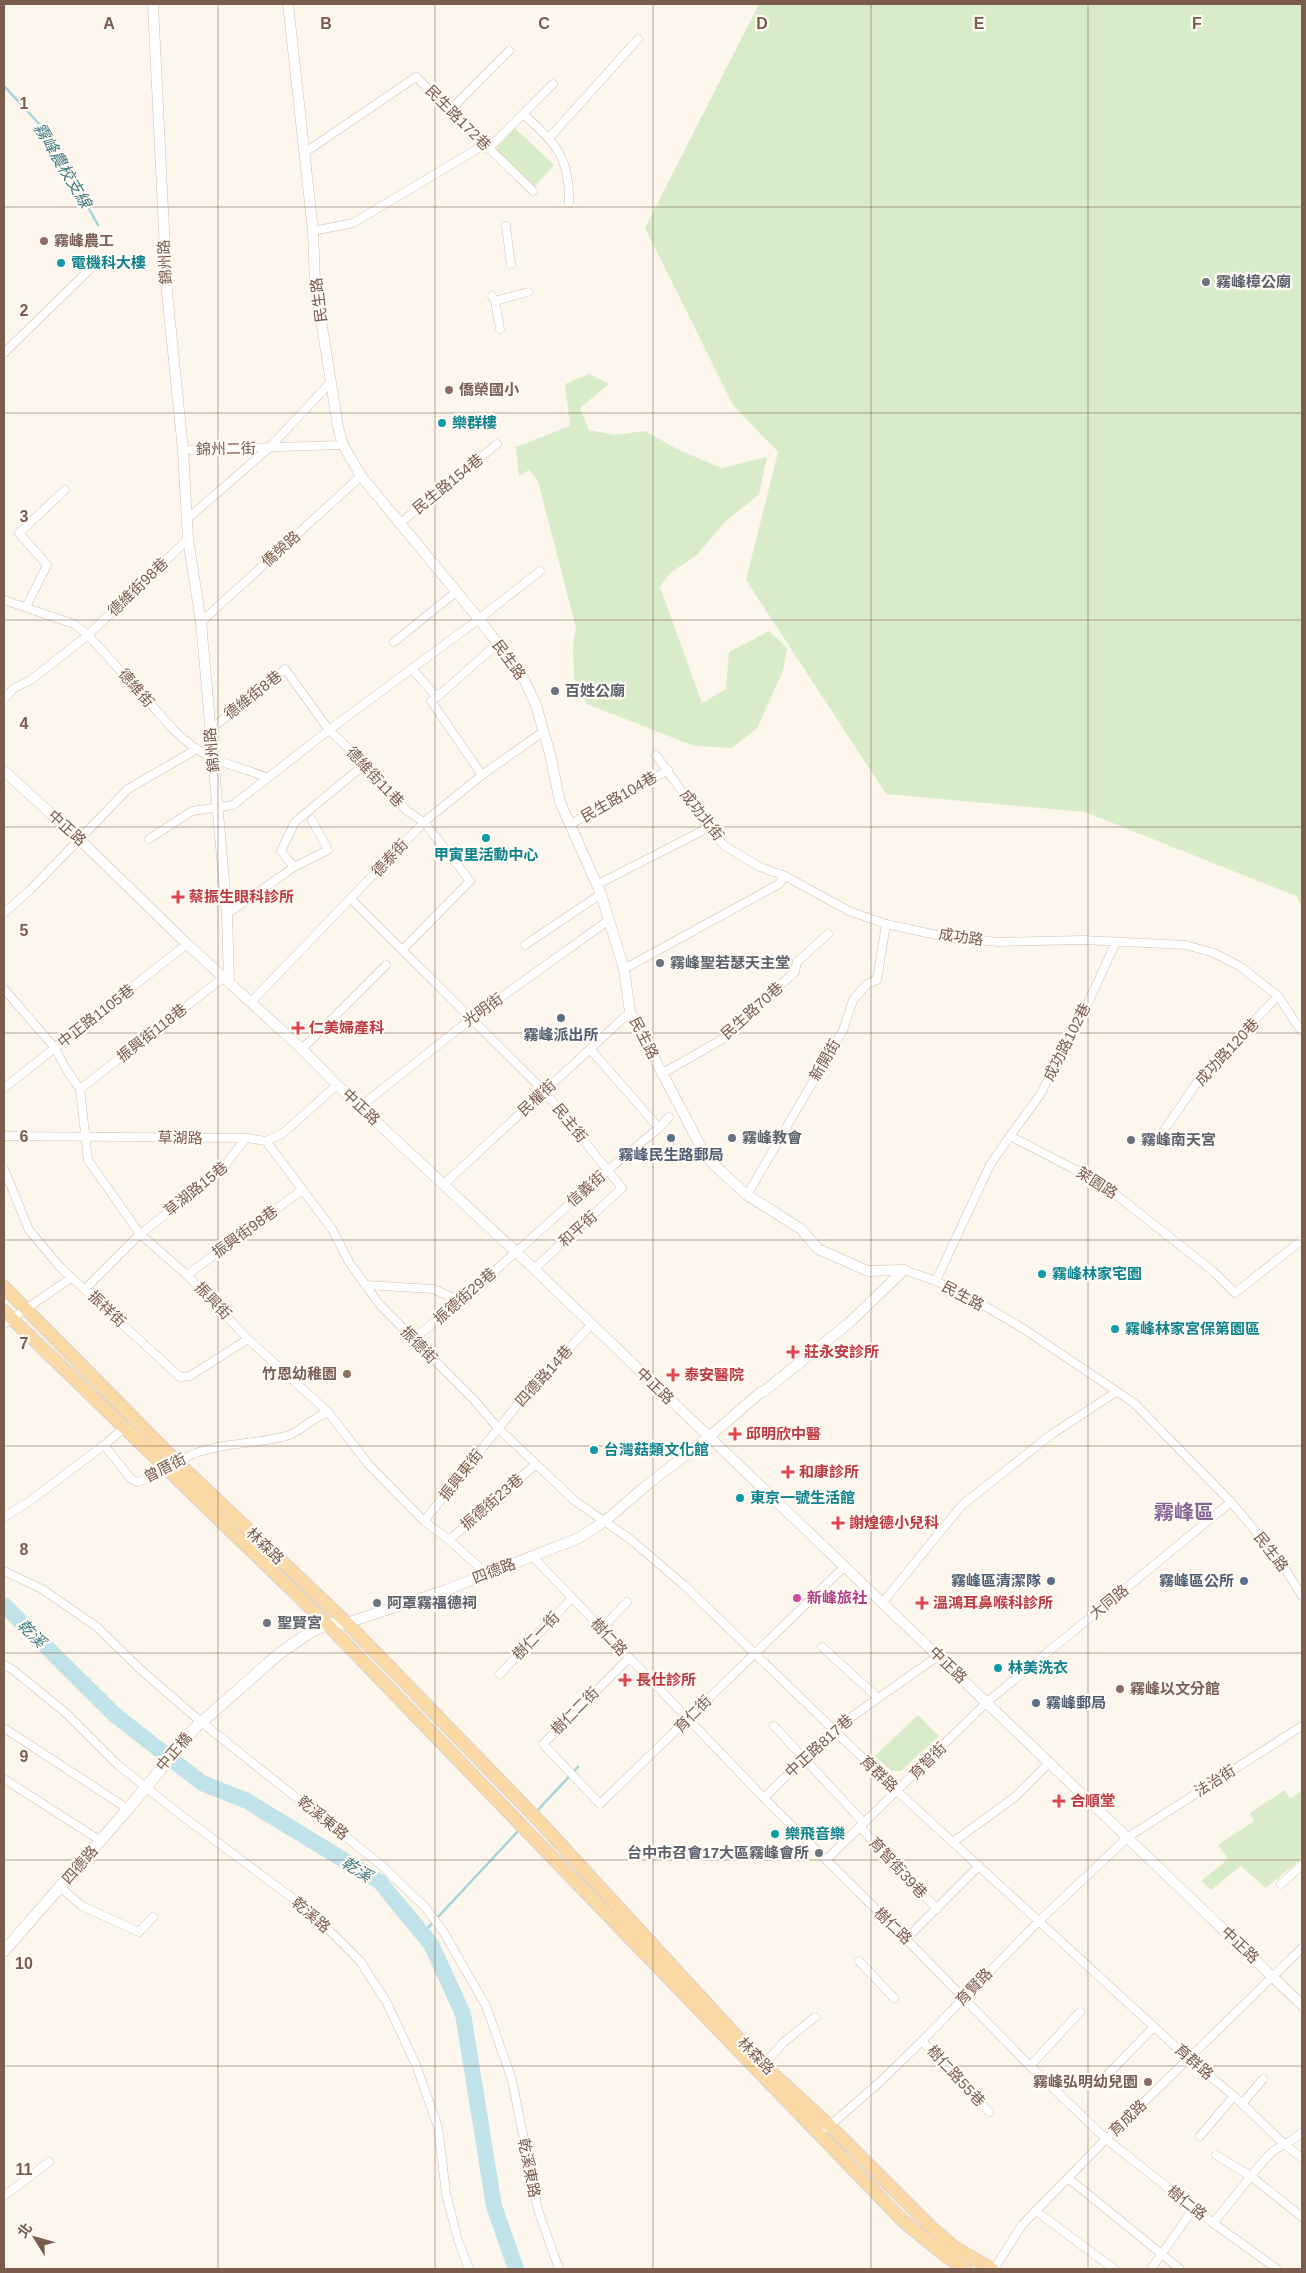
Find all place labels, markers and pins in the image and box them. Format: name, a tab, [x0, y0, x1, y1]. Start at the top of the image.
place label: 霧峰農工	[54, 232, 114, 249]
marker: 霧峰農工	[38, 235, 50, 247]
place label: 電機科大樓	[71, 254, 146, 271]
marker: 電機科大樓	[55, 257, 67, 269]
place label: 霧峰樟公廟	[1216, 273, 1291, 290]
marker: 霧峰樟公廟	[1200, 276, 1212, 288]
place label: 僑榮國小	[459, 381, 520, 398]
marker: 僑榮國小	[443, 384, 455, 396]
place label: 樂群樓	[452, 414, 497, 431]
marker: 樂群樓	[436, 417, 448, 429]
place label: 百姓公廟	[565, 682, 625, 699]
marker: 百姓公廟	[549, 685, 561, 697]
marker: 甲寅里活動中心	[480, 832, 492, 844]
place label: 甲寅里活動中心	[433, 846, 539, 863]
place label: 蔡振生眼科診所	[189, 888, 294, 905]
marker: 蔡振生眼科診所	[171, 890, 185, 904]
place label: 霧峰聖若瑟天主堂	[670, 954, 790, 971]
marker: 霧峰聖若瑟天主堂	[654, 957, 666, 969]
marker: 霧峰派出所	[555, 1012, 567, 1024]
place label: 仁美婦產科	[309, 1019, 384, 1036]
marker: 仁美婦產科	[291, 1021, 305, 1035]
place label: 霧峰派出所	[523, 1026, 599, 1043]
place label: 霧峰教會	[742, 1129, 802, 1146]
place label: 霧峰南天宮	[1141, 1131, 1216, 1148]
marker: 霧峰民生路郵局	[665, 1132, 677, 1144]
marker: 霧峰教會	[726, 1132, 738, 1144]
marker: 霧峰南天宮	[1125, 1134, 1137, 1146]
place label: 霧峰民生路郵局	[618, 1146, 724, 1163]
place label: 霧峰林家宅園	[1052, 1265, 1142, 1282]
marker: 霧峰林家宅園	[1036, 1268, 1048, 1280]
place label: 霧峰林家宮保第園區	[1125, 1320, 1260, 1337]
marker: 霧峰林家宮保第園區	[1109, 1323, 1121, 1335]
place label: 莊永安診所	[804, 1343, 879, 1360]
marker: 莊永安診所	[786, 1345, 800, 1359]
place label: 竹恩幼稚園	[262, 1365, 337, 1382]
place label: 泰安醫院	[684, 1366, 744, 1383]
marker: 竹恩幼稚園	[341, 1368, 353, 1380]
marker: 泰安醫院	[666, 1368, 680, 1382]
place label: 邱明欣中醫	[746, 1425, 821, 1442]
marker: 邱明欣中醫	[728, 1427, 742, 1441]
place label: 台灣菇類文化館	[604, 1441, 709, 1458]
marker: 台灣菇類文化館	[588, 1444, 600, 1456]
place label: 和康診所	[799, 1463, 859, 1480]
marker: 和康診所	[781, 1465, 795, 1479]
place label: 東京一號生活館	[750, 1489, 855, 1506]
marker: 東京一號生活館	[734, 1492, 746, 1504]
place label: 謝煌德小兒科	[849, 1514, 939, 1531]
marker: 謝煌德小兒科	[831, 1516, 845, 1530]
place label: 霧峰區清潔隊	[951, 1572, 1041, 1589]
place label: 霧峰區公所	[1159, 1572, 1234, 1589]
marker: 霧峰區清潔隊	[1045, 1575, 1057, 1587]
marker: 霧峰區公所	[1238, 1575, 1250, 1587]
place label: 新峰旅社	[807, 1589, 867, 1606]
marker: 新峰旅社	[791, 1592, 803, 1604]
place label: 阿罩霧福德祠	[387, 1594, 477, 1611]
place label: 溫鴻耳鼻喉科診所	[933, 1594, 1053, 1611]
marker: 溫鴻耳鼻喉科診所	[915, 1596, 929, 1610]
marker: 阿罩霧福德祠	[371, 1597, 383, 1609]
place label: 聖賢宮	[277, 1614, 322, 1631]
marker: 聖賢宮	[261, 1617, 273, 1629]
place label: 林美洗衣	[1008, 1659, 1068, 1676]
marker: 林美洗衣	[992, 1662, 1004, 1674]
place label: 長仕診所	[636, 1671, 696, 1688]
marker: 長仕診所	[618, 1673, 632, 1687]
place label: 霧峰以文分館	[1130, 1680, 1220, 1697]
marker: 霧峰以文分館	[1114, 1683, 1126, 1695]
place label: 霧峰郵局	[1046, 1694, 1106, 1711]
marker: 霧峰郵局	[1030, 1697, 1042, 1709]
place label: 合順堂	[1070, 1792, 1115, 1809]
marker: 合順堂	[1052, 1794, 1066, 1808]
place label: 樂飛音樂	[785, 1825, 845, 1842]
marker: 樂飛音樂	[769, 1828, 781, 1840]
place label: 台中市召會17大區霧峰會所	[627, 1844, 809, 1861]
marker: 台中市召會17大區霧峰會所	[813, 1847, 825, 1859]
place label: 霧峰弘明幼兒園	[1033, 2073, 1138, 2090]
marker: 霧峰弘明幼兒園	[1142, 2076, 1154, 2088]

